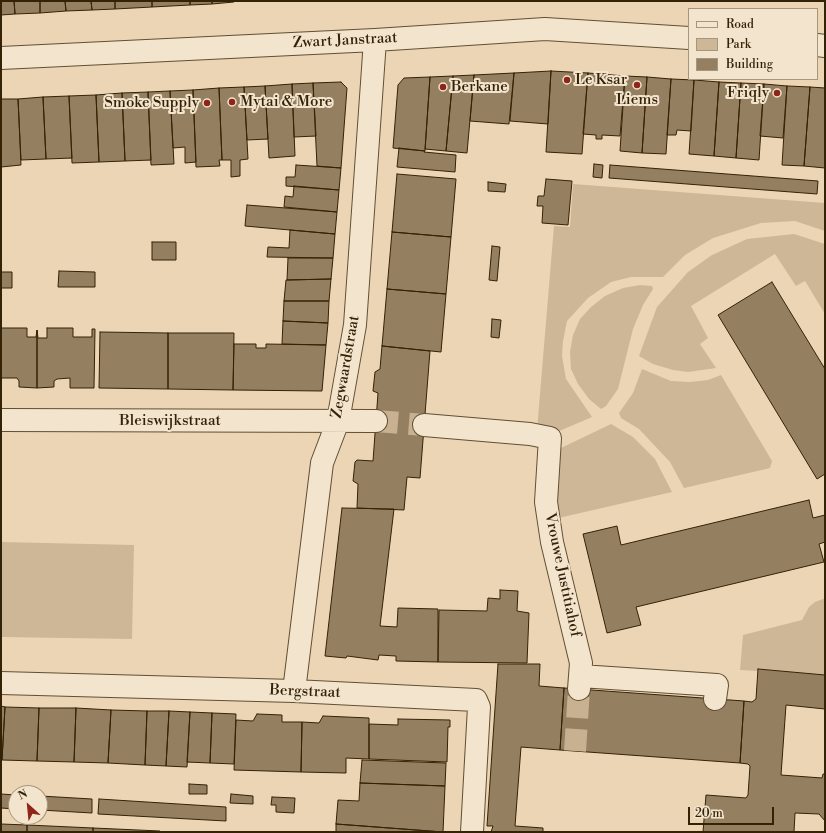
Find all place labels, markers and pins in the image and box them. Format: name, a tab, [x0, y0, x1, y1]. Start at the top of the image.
place label: Le Ksar	[575, 71, 627, 89]
marker: Le Ksar	[562, 75, 572, 85]
place label: Berkane	[451, 78, 508, 96]
marker: Liems	[632, 80, 642, 90]
marker: Berkane	[438, 82, 448, 92]
place label: Friqly	[727, 84, 769, 102]
marker: Friqly	[772, 88, 782, 98]
place label: Liems	[616, 91, 658, 109]
place label: Mytai & More	[240, 93, 332, 111]
place label: Smoke Supply	[104, 94, 199, 112]
marker: Mytai & More	[227, 97, 237, 107]
marker: Smoke Supply	[202, 98, 212, 108]

